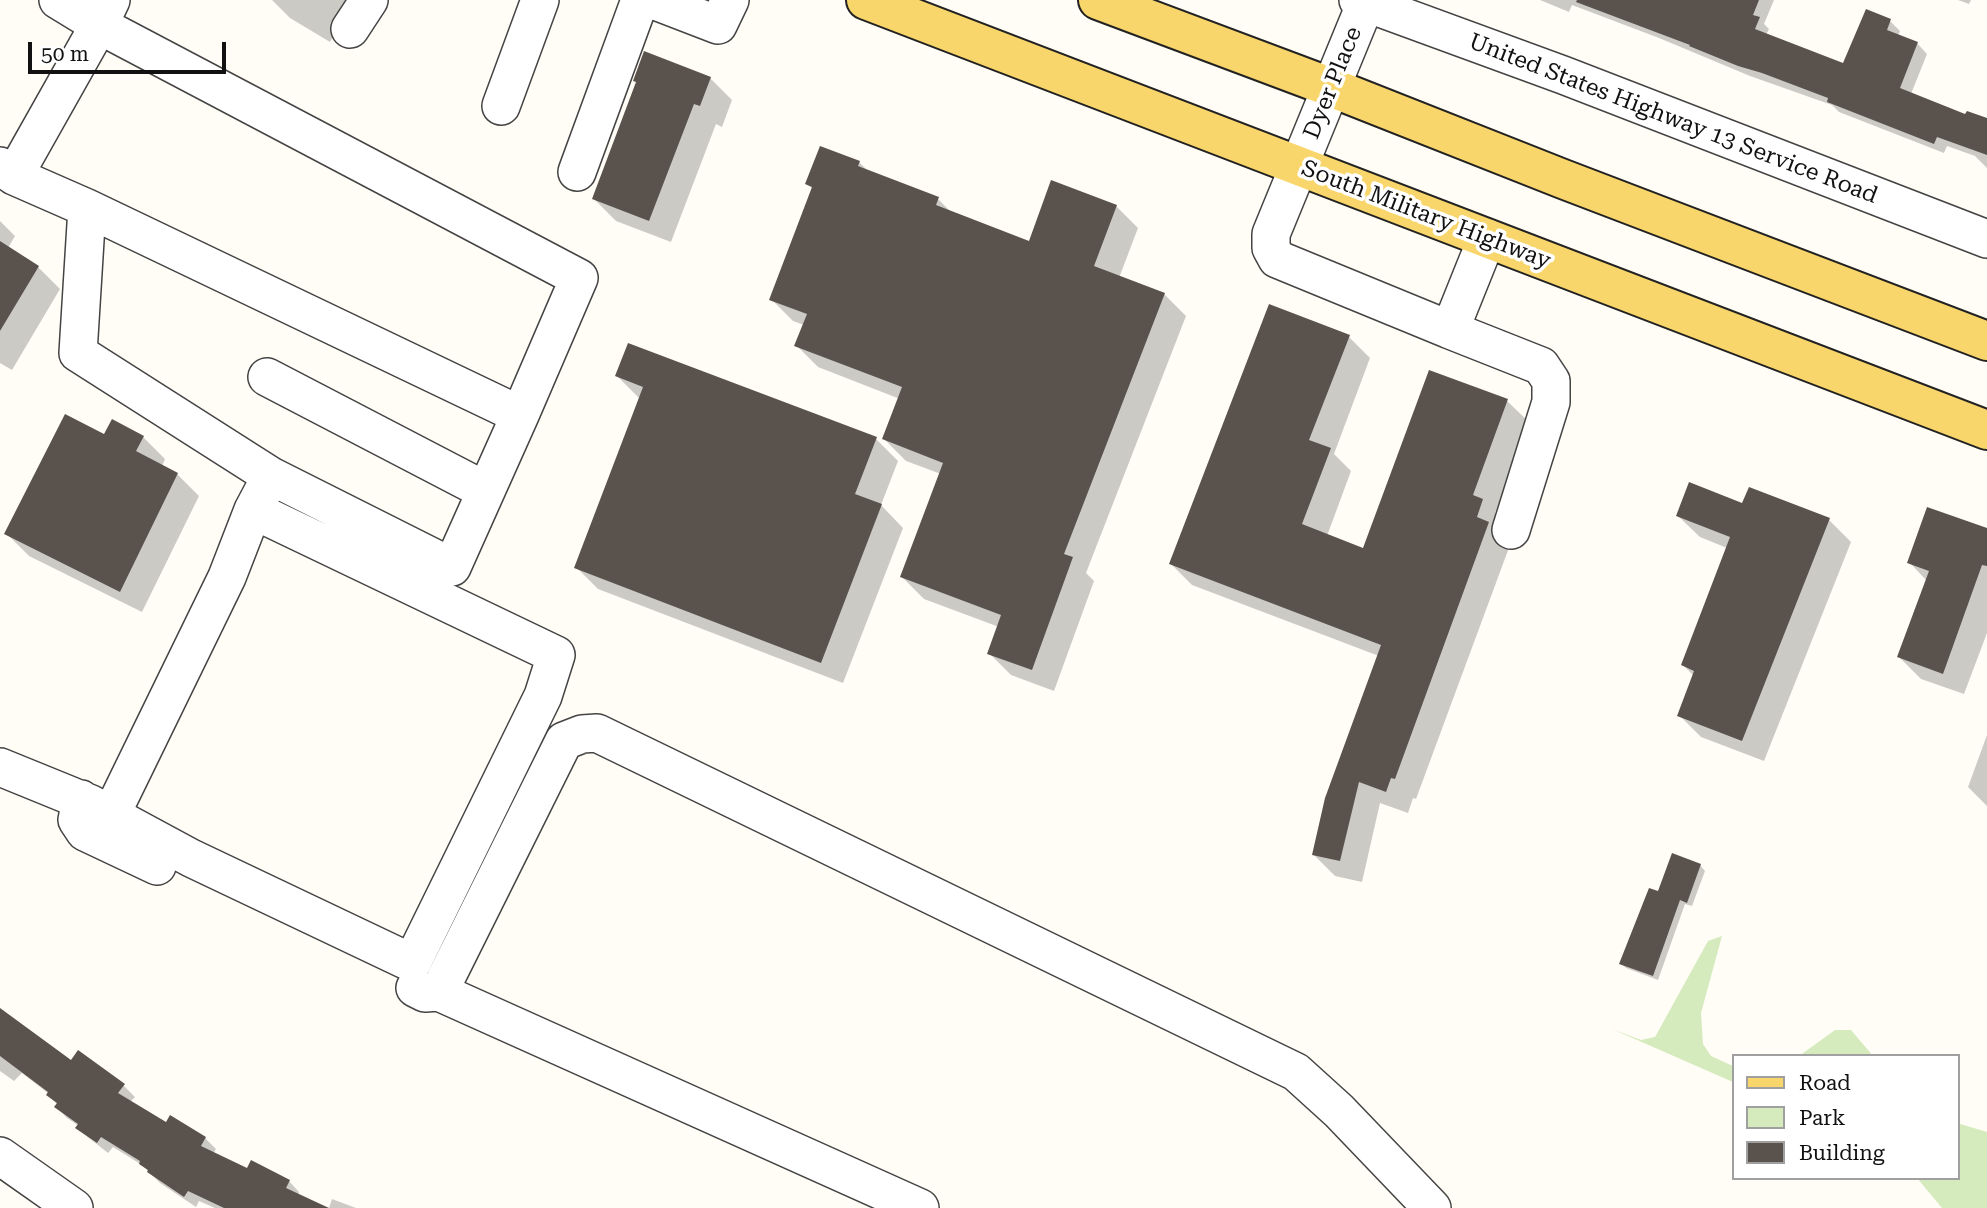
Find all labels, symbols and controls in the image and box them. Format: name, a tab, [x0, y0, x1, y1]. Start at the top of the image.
street label: Dyer Place	[1298, 23, 1368, 143]
scale bar	[32, 28, 229, 72]
street label: United States Highway 13 Service Road	[1465, 28, 1881, 210]
text: 50 m	[41, 42, 89, 66]
street label: South Military Highway	[1297, 155, 1555, 275]
legend	[1731, 1054, 1959, 1180]
text: Road	[1799, 1071, 1851, 1095]
text: Park	[1799, 1106, 1845, 1130]
text: Building	[1799, 1141, 1885, 1165]

